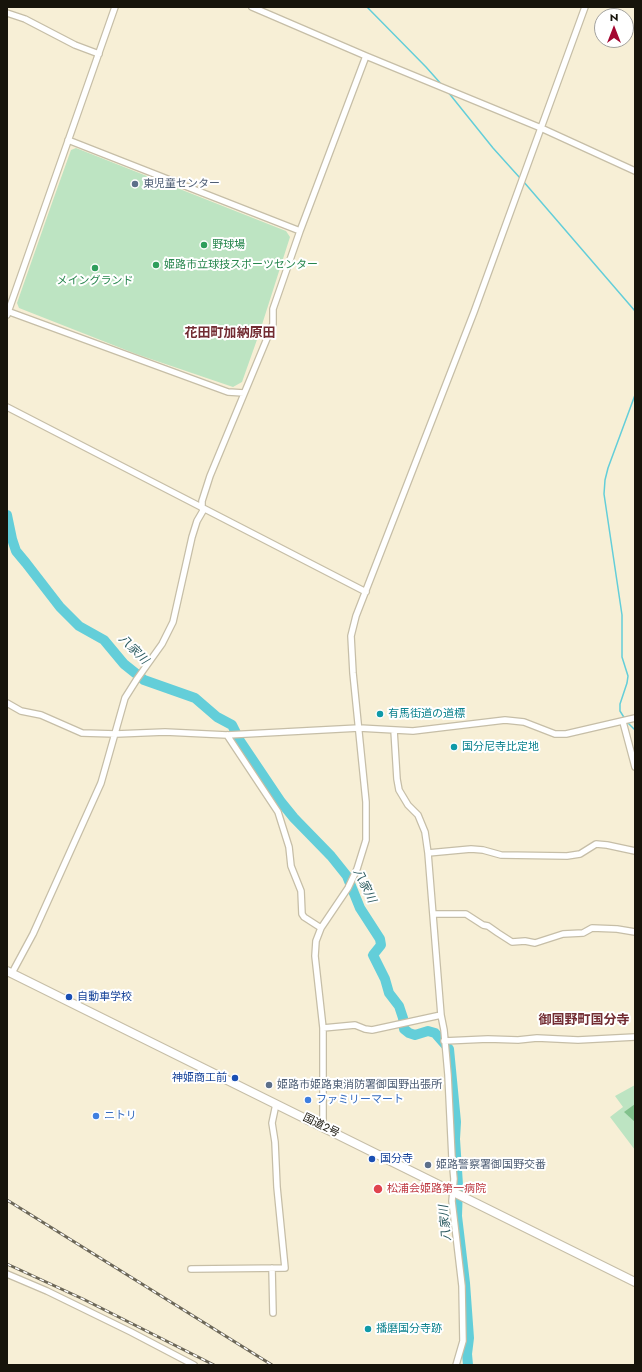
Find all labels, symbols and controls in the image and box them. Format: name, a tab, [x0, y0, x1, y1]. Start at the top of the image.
north arrow	[594, 8, 634, 48]
text: N	[610, 9, 618, 25]
place label: 東児童センター	[143, 177, 220, 191]
marker: 東児童センター	[130, 179, 140, 189]
place label: 野球場	[212, 238, 245, 252]
marker: 野球場	[199, 240, 209, 250]
place label: 姫路市立球技スポーツセンター	[164, 258, 318, 272]
marker: 姫路市立球技スポーツセンター	[151, 260, 161, 270]
marker: メイングランド	[90, 263, 100, 273]
place label: メイングランド	[57, 274, 133, 288]
district label: 花田町加納原田	[185, 326, 275, 342]
water label: 八家川	[115, 632, 151, 668]
place label: 有馬街道の道標	[388, 707, 465, 721]
marker: 有馬街道の道標	[375, 709, 385, 719]
place label: 国分尼寺比定地	[462, 740, 539, 754]
marker: 国分尼寺比定地	[449, 742, 459, 752]
water label: 八家川	[350, 867, 378, 905]
place label: 自動車学校	[77, 990, 132, 1004]
marker: 自動車学校	[64, 992, 74, 1002]
district label: 御国野町国分寺	[539, 1013, 629, 1029]
place label: 神姫商工前	[172, 1071, 227, 1085]
marker: 神姫商工前	[230, 1073, 240, 1083]
place label: 姫路市姫路東消防署御国野出張所	[277, 1078, 442, 1092]
marker: 姫路市姫路東消防署御国野出張所	[264, 1080, 274, 1090]
place label: ファミリーマート	[316, 1093, 404, 1107]
marker: ファミリーマート	[303, 1095, 313, 1105]
place label: ニトリ	[104, 1109, 137, 1123]
marker: ニトリ	[91, 1111, 101, 1121]
street label: 国道2号	[300, 1111, 342, 1141]
place label: 国分寺	[380, 1152, 413, 1166]
marker: 国分寺	[367, 1154, 377, 1164]
place label: 姫路警察署御国野交番	[436, 1158, 546, 1172]
marker: 姫路警察署御国野交番	[423, 1160, 433, 1170]
place label: 松浦会姫路第一病院	[387, 1182, 486, 1196]
marker: 松浦会姫路第一病院	[372, 1183, 384, 1195]
water label: 八家川	[437, 1204, 455, 1242]
place label: 播磨国分寺跡	[376, 1322, 442, 1336]
marker: 播磨国分寺跡	[363, 1324, 373, 1334]

